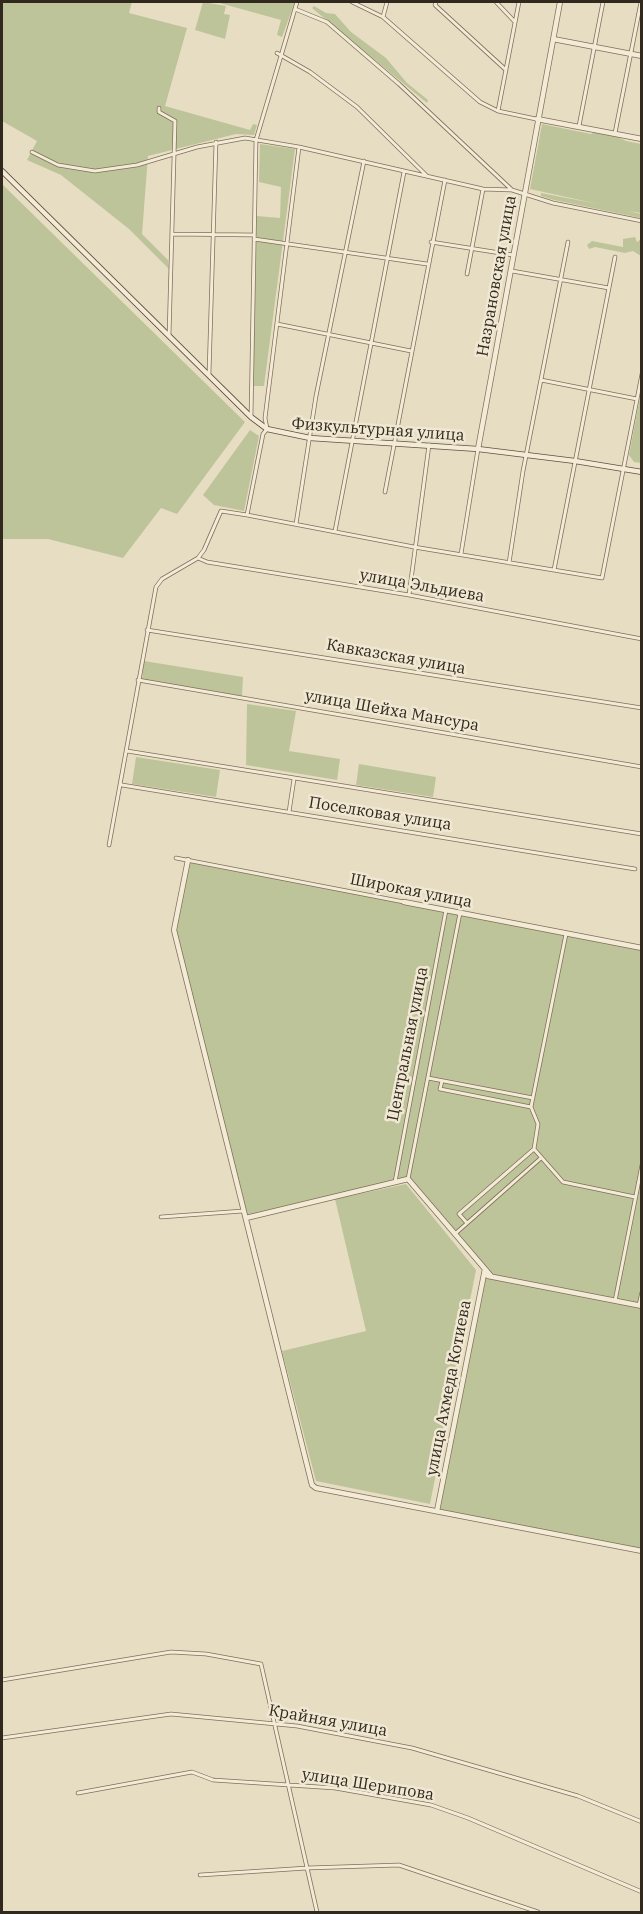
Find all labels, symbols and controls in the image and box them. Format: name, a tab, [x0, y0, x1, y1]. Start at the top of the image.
street label: Назрановская улица	[473, 194, 521, 358]
street label: Физкультурная улица	[291, 414, 465, 446]
street label: улица Эльдиева	[358, 566, 486, 606]
street label: Кавказская улица	[325, 635, 467, 679]
street label: улица Шейха Мансура	[303, 686, 481, 736]
street label: Поселковая улица	[307, 793, 453, 835]
street label: Широкая улица	[348, 870, 474, 912]
street label: Центральная улица	[384, 965, 432, 1123]
street label: улица Ахмеда Котиева	[423, 1299, 475, 1477]
street label: Крайняя улица	[267, 1701, 389, 1741]
street label: улица Шерипова	[301, 1765, 435, 1805]

